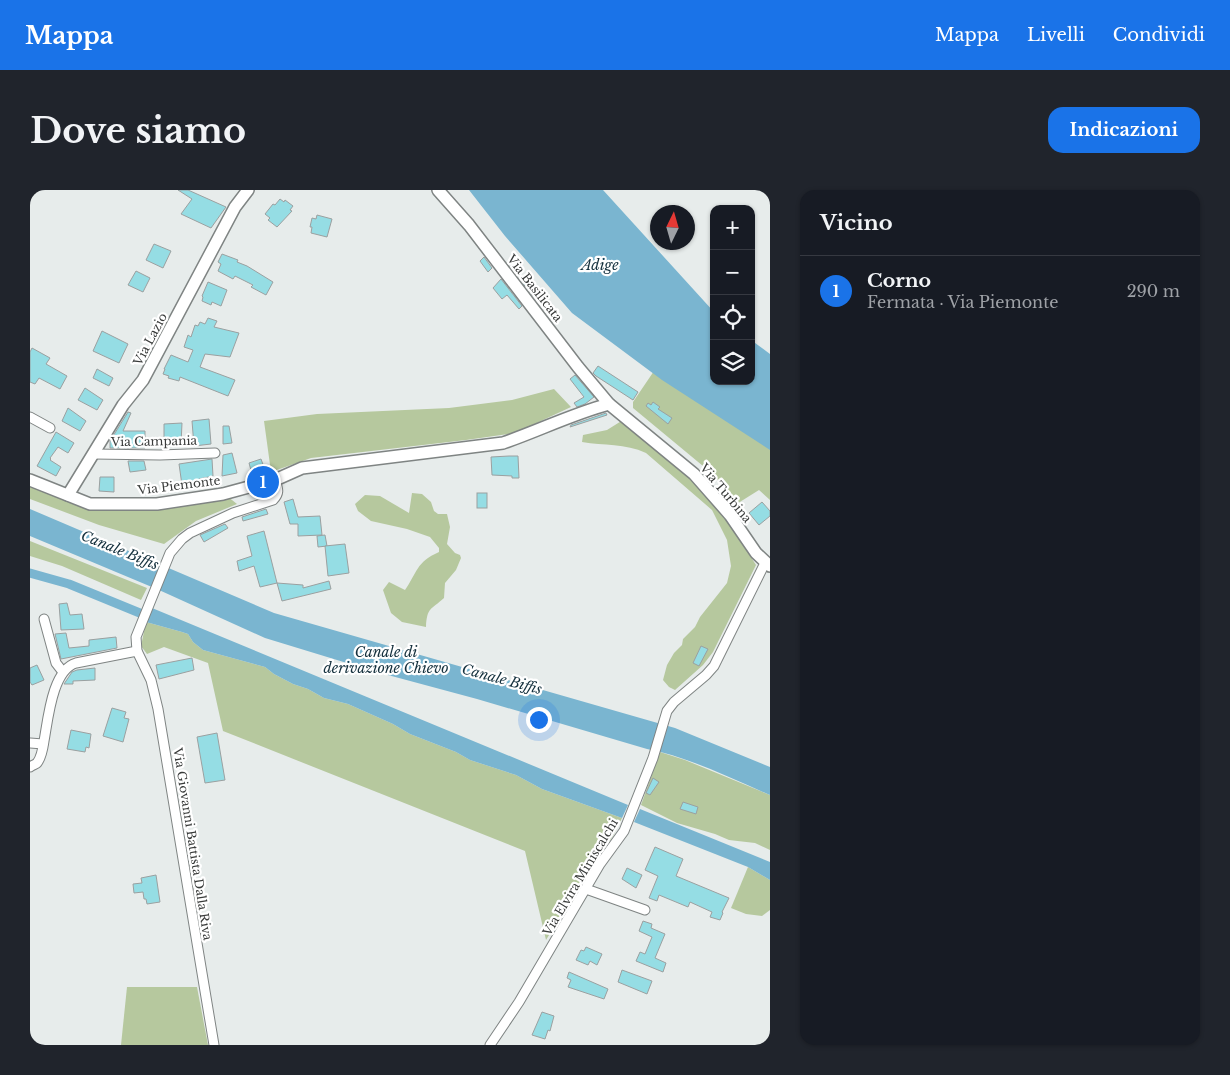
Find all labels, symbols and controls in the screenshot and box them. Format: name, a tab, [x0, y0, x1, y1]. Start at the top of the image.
text: Mappa	[25, 21, 114, 50]
text: Mappa	[935, 24, 999, 46]
text: Livelli	[1027, 24, 1085, 46]
text: Condividi	[1113, 24, 1205, 46]
button: Indicazioni	[1048, 107, 1200, 153]
text: Dove siamo	[30, 109, 246, 152]
north arrow	[650, 205, 695, 250]
map controls	[710, 205, 755, 385]
button: +	[710, 205, 755, 250]
text: Vicino	[820, 210, 893, 236]
button: −	[710, 250, 755, 295]
street label: Via Basilicata	[504, 251, 566, 325]
water label: Adige	[579, 256, 619, 274]
text: Corno	[867, 269, 931, 292]
text: 1	[833, 281, 839, 301]
text: 290 m	[1127, 281, 1180, 301]
text: Fermata · Via Piemonte	[867, 292, 1058, 312]
button: locate	[710, 295, 755, 340]
street label: Via Lazio	[129, 310, 170, 369]
button: layers	[710, 340, 755, 385]
street label: Via Campania	[110, 433, 198, 449]
street label: Via Turbina	[696, 460, 755, 526]
pin: 1	[247, 463, 279, 501]
street label: Via Piemonte	[136, 472, 221, 498]
water label: Canale Biffis	[79, 526, 161, 574]
water label: Canale di derivazione Chievo	[323, 643, 449, 677]
water label: Canale Biffis	[460, 660, 544, 698]
your location	[526, 707, 552, 733]
street label: Via Giovanni Battista Dalla Riva	[170, 746, 216, 942]
street label: Via Elvira Miniscalchi	[539, 816, 621, 939]

